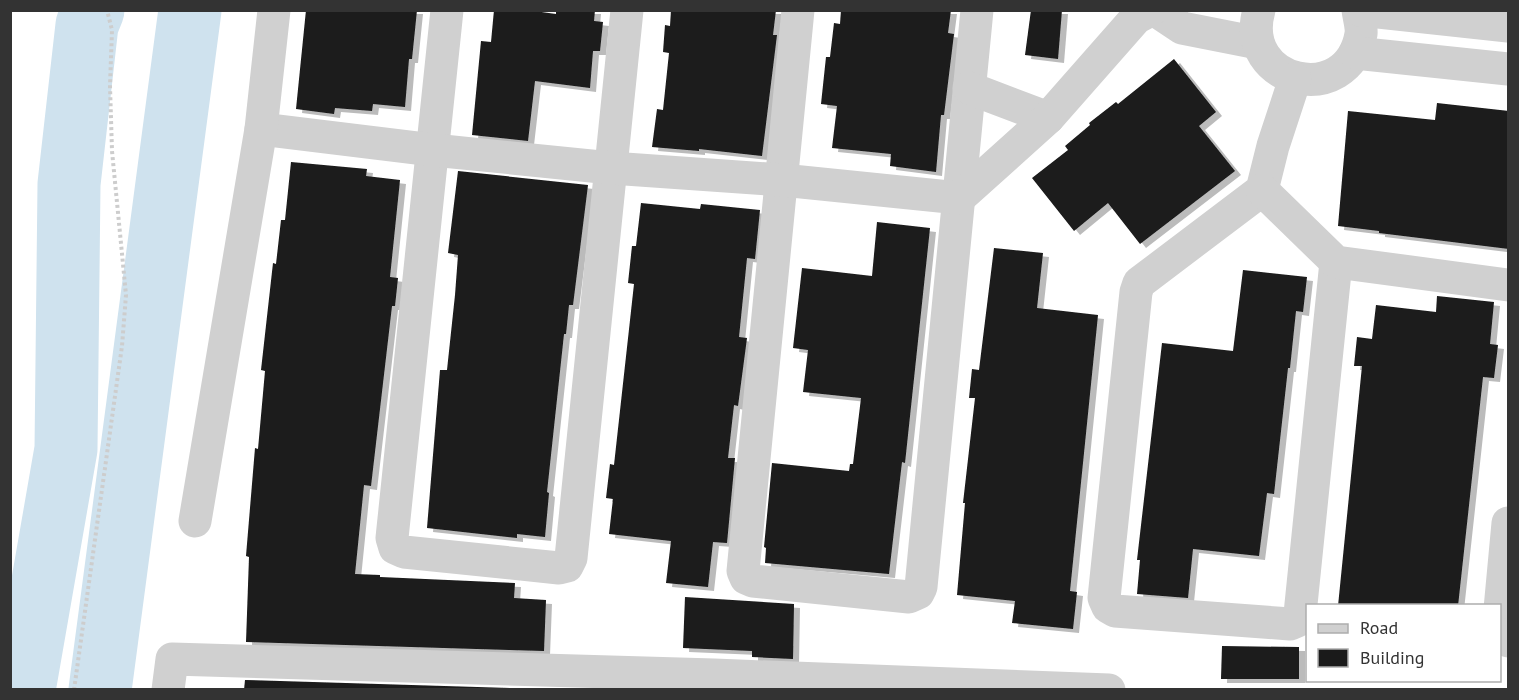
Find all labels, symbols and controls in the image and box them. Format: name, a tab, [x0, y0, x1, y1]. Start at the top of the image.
legend	[1306, 604, 1501, 682]
text: Road	[1360, 616, 1398, 639]
text: Building	[1360, 646, 1424, 669]

